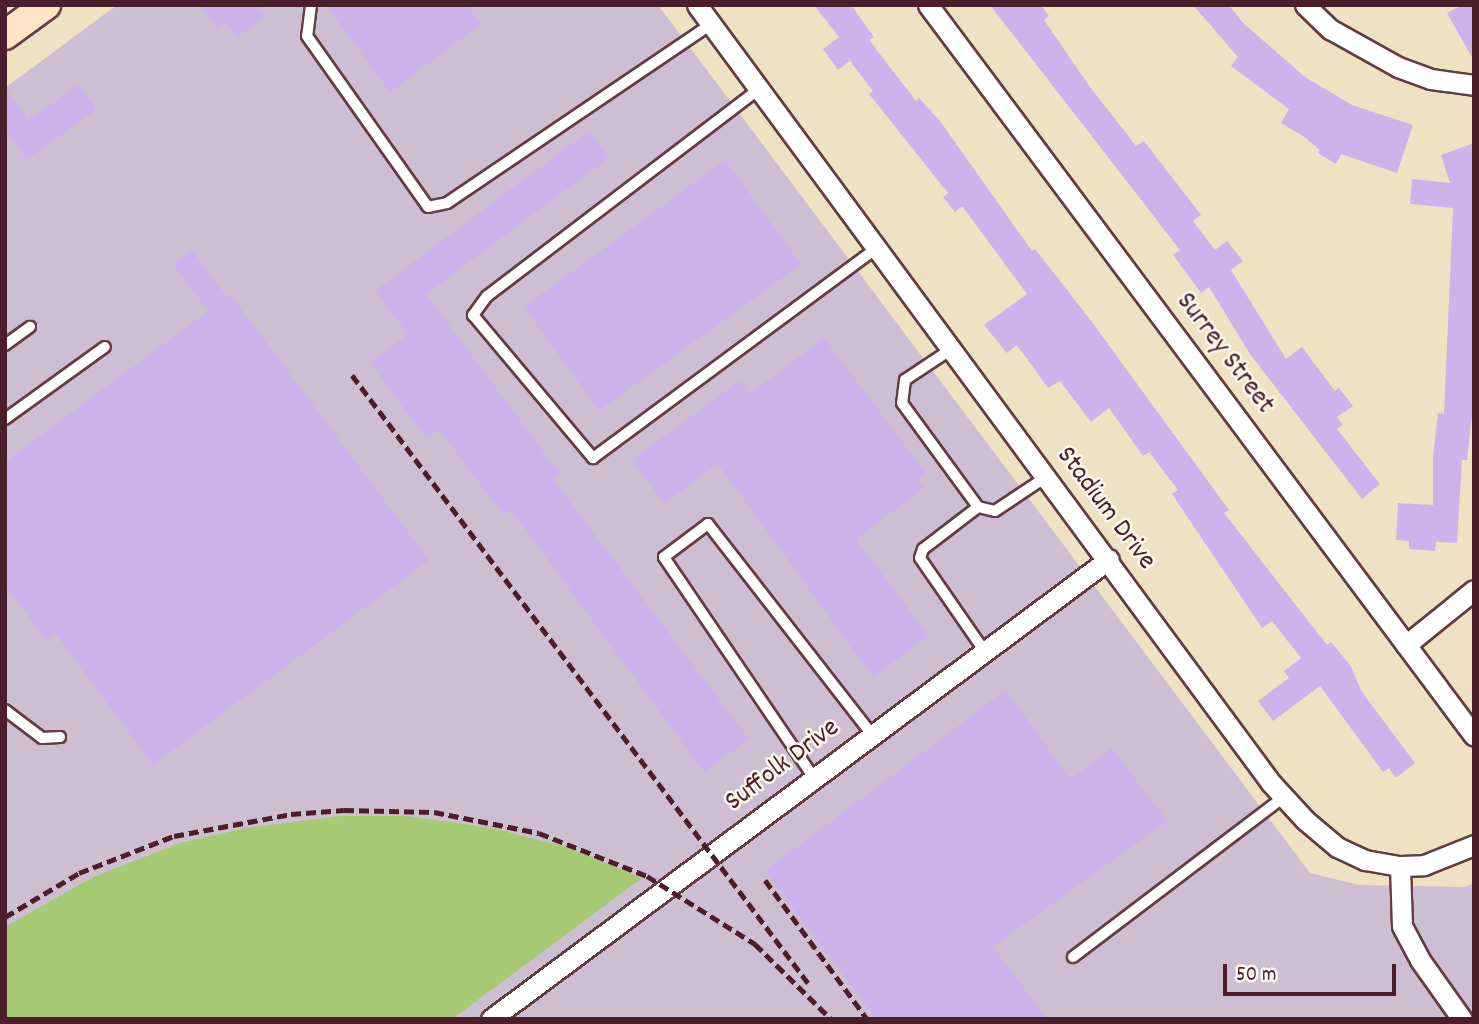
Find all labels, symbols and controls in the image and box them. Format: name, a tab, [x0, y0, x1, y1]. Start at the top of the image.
street label: Surrey Street	[1167, 287, 1281, 421]
street label: Stadium Drive	[1048, 441, 1162, 577]
street label: Suffolk Drive	[719, 712, 847, 820]
scale bar	[1227, 950, 1400, 994]
text: 50 m	[1236, 961, 1276, 991]

